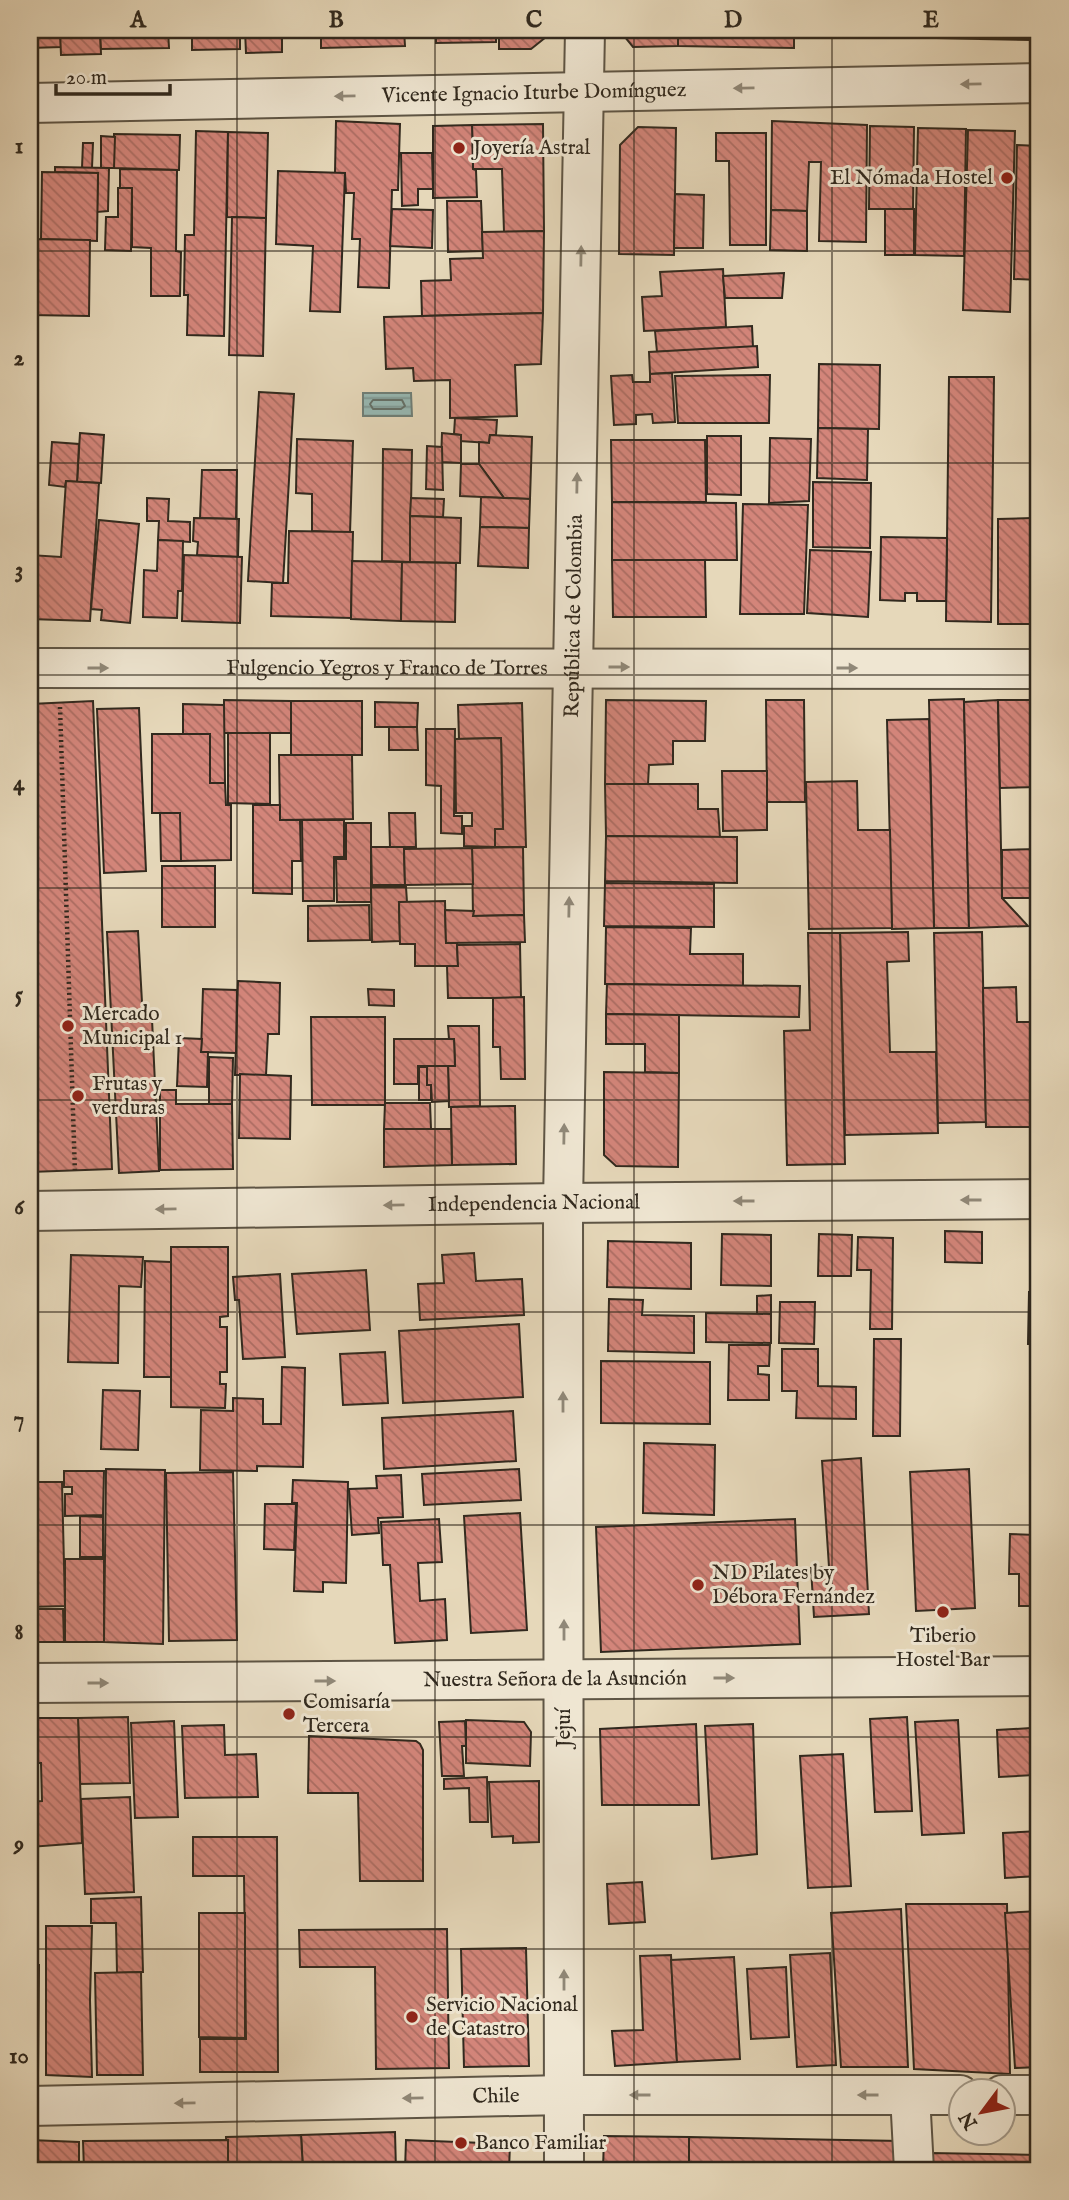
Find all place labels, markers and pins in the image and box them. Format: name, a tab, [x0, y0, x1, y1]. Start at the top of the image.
place label: Joyería Astral	[471, 135, 590, 162]
marker: Joyería Astral	[451, 140, 467, 156]
place label: El Nómada Hostel	[830, 165, 993, 192]
marker: El Nómada Hostel	[999, 170, 1015, 186]
place label: Mercado Municipal 1	[82, 1001, 182, 1052]
marker: Mercado Municipal 1	[60, 1018, 76, 1034]
place label: Frutas y verduras	[92, 1071, 165, 1122]
marker: Frutas y verduras	[70, 1088, 86, 1104]
place label: ND Pilates by Débora Fernández	[712, 1560, 875, 1611]
marker: ND Pilates by Débora Fernández	[690, 1577, 706, 1593]
marker: Tiberio Hostel Bar	[935, 1604, 951, 1620]
place label: Tiberio Hostel Bar	[896, 1623, 990, 1674]
place label: Comisaría Tercera	[303, 1689, 391, 1740]
marker: Comisaría Tercera	[281, 1706, 297, 1722]
place label: Servicio Nacional de Catastro	[426, 1992, 578, 2043]
marker: Servicio Nacional de Catastro	[404, 2009, 420, 2025]
place label: Banco Familiar	[475, 2130, 606, 2157]
marker: Banco Familiar	[453, 2135, 469, 2151]

